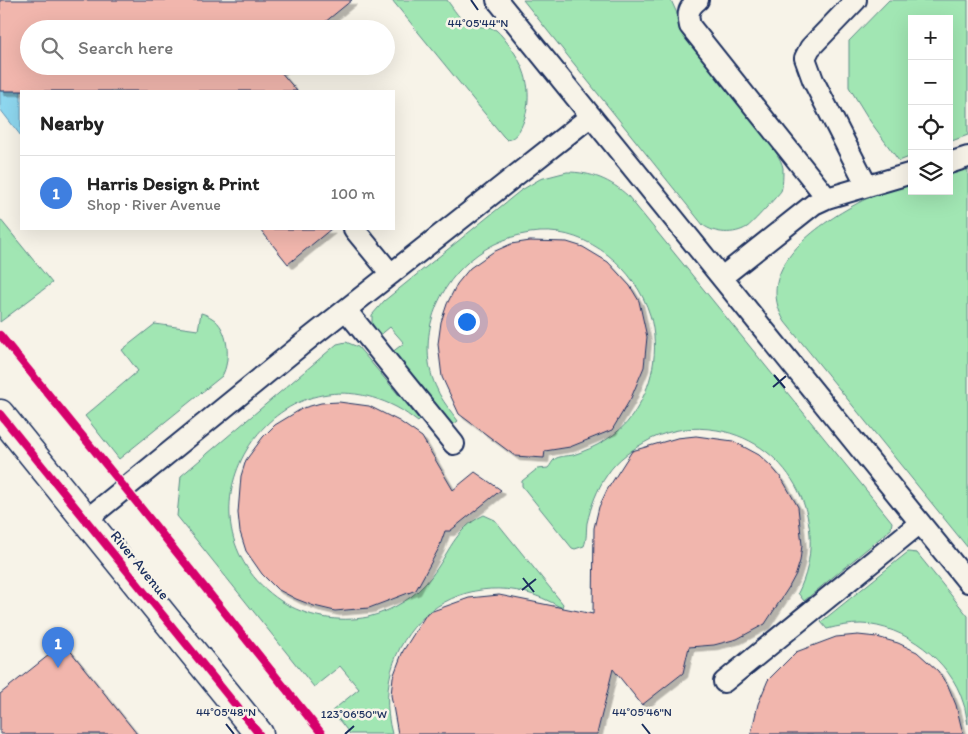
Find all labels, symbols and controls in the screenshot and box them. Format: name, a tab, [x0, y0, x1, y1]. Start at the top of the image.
map controls	[908, 15, 953, 195]
button: +	[908, 15, 953, 60]
text: 44°05'44"N	[448, 16, 508, 30]
search box	[20, 20, 395, 75]
icon: search	[38, 34, 66, 62]
text: Search here	[78, 36, 173, 59]
button: −	[908, 60, 953, 105]
button: locate	[908, 105, 953, 150]
text: Nearby	[40, 110, 104, 135]
button: layers	[908, 150, 953, 195]
text: Harris Design & Print	[87, 172, 259, 195]
text: 1	[52, 184, 60, 203]
text: 100 m	[331, 184, 375, 203]
text: Shop · River Avenue	[87, 195, 221, 214]
your location	[454, 309, 480, 335]
street label: River Avenue	[107, 527, 173, 603]
pin: 1	[42, 627, 74, 668]
text: 44°05'48"N	[196, 705, 256, 719]
text: 44°05'46"N	[612, 705, 672, 719]
text: 123°06'50"W	[321, 707, 387, 721]

